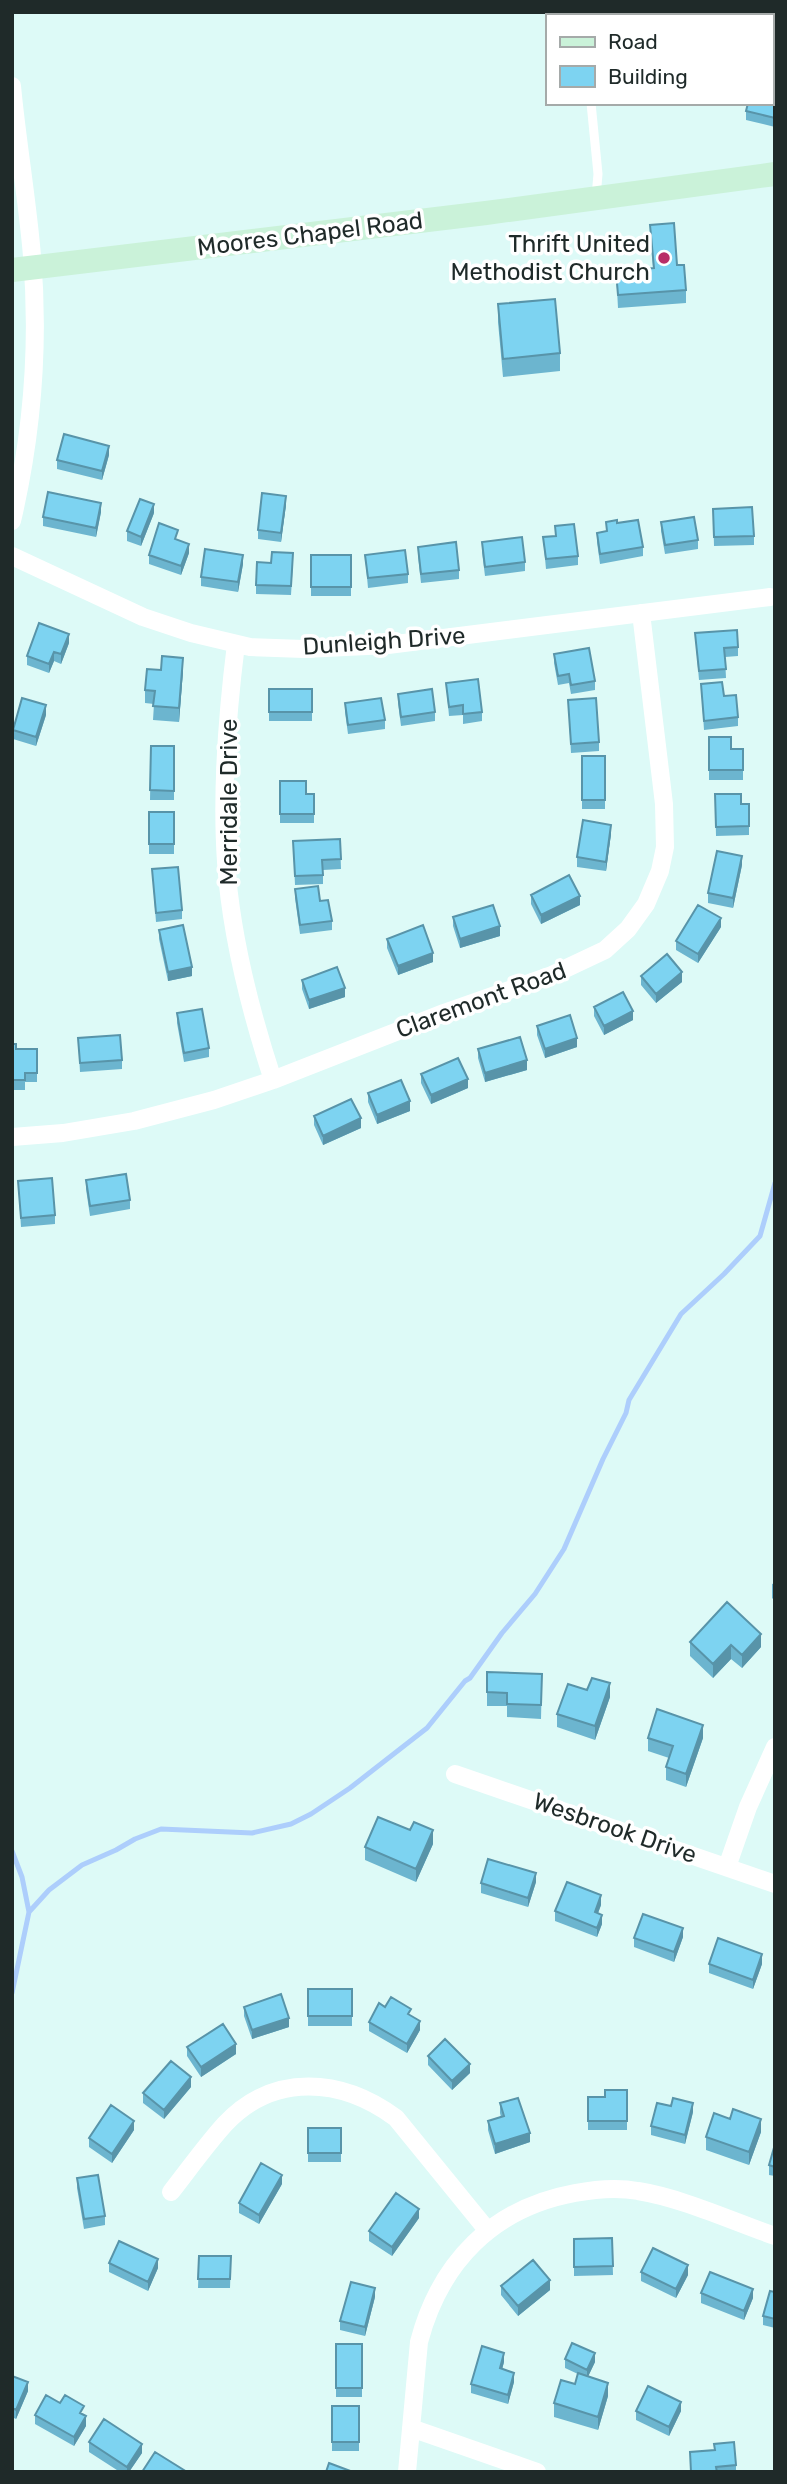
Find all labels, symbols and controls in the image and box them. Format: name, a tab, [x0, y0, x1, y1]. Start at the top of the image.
legend	[546, 14, 773, 105]
text: Road	[608, 29, 658, 54]
text: Building	[608, 64, 688, 89]
street label: Moores Chapel Road	[196, 206, 424, 262]
place label: Thrift United Methodist Church	[450, 230, 650, 286]
marker: Thrift United Methodist Church	[656, 250, 672, 266]
street label: Dunleigh Drive	[302, 621, 466, 661]
street label: Merridale Drive	[215, 719, 243, 885]
street label: Claremont Road	[392, 956, 570, 1044]
street label: Wesbrook Drive	[530, 1787, 700, 1869]

